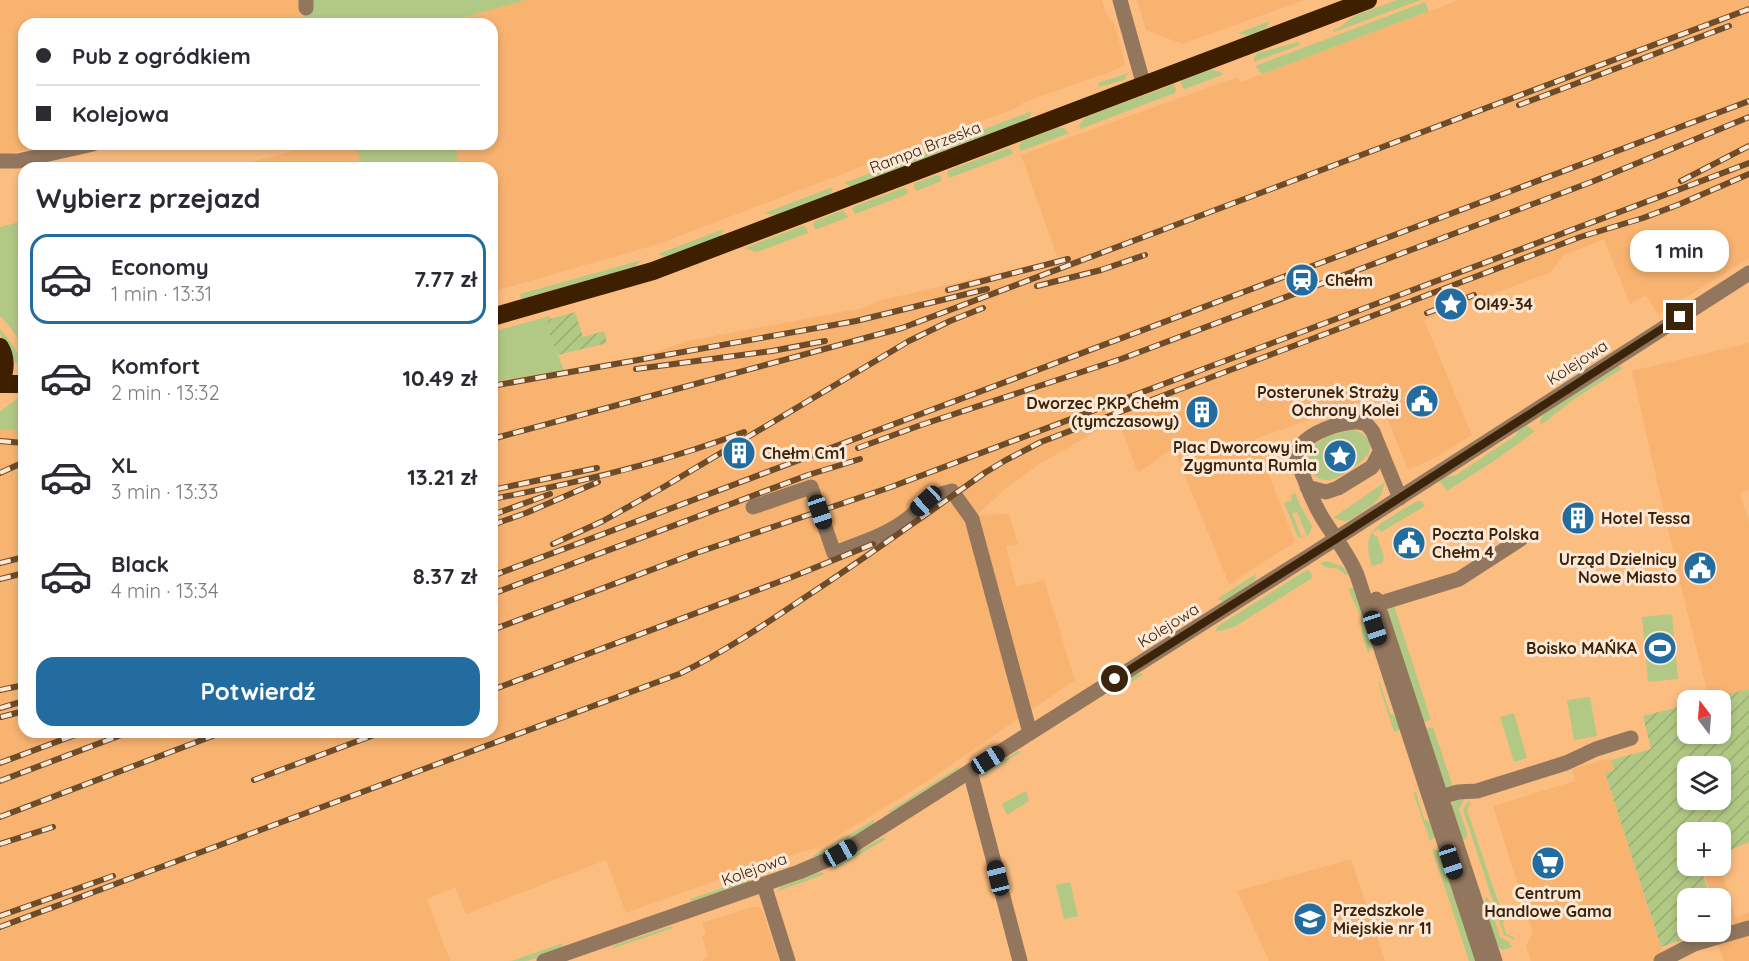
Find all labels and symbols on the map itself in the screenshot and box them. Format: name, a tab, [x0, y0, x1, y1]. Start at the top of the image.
street label: Rampa Brzeska	[866, 117, 984, 177]
callout: 1 min	[1630, 230, 1730, 272]
station icon: Chełm	[1284, 262, 1320, 298]
place label: Chełm	[1325, 270, 1373, 290]
place icon: Ol49-34	[1433, 286, 1469, 322]
place label: Ol49-34	[1474, 294, 1534, 314]
route end	[1666, 303, 1693, 330]
street label: Kolejowa	[1543, 335, 1611, 389]
place label: Posterunek Straży Ochrony Kolei	[1257, 382, 1399, 420]
public building icon: Posterunek Straży Ochrony Kolei	[1404, 383, 1440, 419]
place label: Dworzec PKP Chełm (tymczasowy)	[1026, 393, 1179, 431]
building icon: Dworzec PKP Chełm (tymczasowy)	[1184, 394, 1220, 430]
building icon: Chełm Cm1	[721, 435, 757, 471]
place label: Plac Dworcowy im. Zygmunta Rumla	[1173, 437, 1317, 475]
place icon: Plac Dworcowy im. Zygmunta Rumla	[1322, 438, 1358, 474]
place label: Chełm Cm1	[762, 443, 845, 463]
car	[907, 482, 945, 520]
car	[806, 492, 834, 532]
building icon: Hotel Tessa	[1560, 500, 1596, 536]
place label: Hotel Tessa	[1601, 508, 1690, 528]
place label: Poczta Polska Chełm 4	[1432, 524, 1539, 562]
public building icon: Poczta Polska Chełm 4	[1391, 525, 1427, 561]
place label: Urząd Dzielnicy Nowe Miasto	[1559, 549, 1677, 587]
public building icon: Urząd Dzielnicy Nowe Miasto	[1682, 550, 1718, 586]
street label: Kolejowa	[1134, 598, 1202, 652]
car	[1361, 608, 1389, 648]
sports icon: Boisko MAŃKA	[1642, 630, 1678, 666]
place label: Boisko MAŃKA	[1526, 638, 1638, 658]
route start	[1101, 665, 1128, 692]
north arrow	[1677, 690, 1731, 744]
car	[968, 743, 1008, 777]
car	[820, 836, 860, 870]
car	[1437, 842, 1465, 882]
supermarket icon: Centrum Handlowe Gama	[1530, 845, 1566, 881]
street label: Kolejowa	[718, 848, 790, 890]
car	[985, 858, 1011, 898]
place label: Centrum Handlowe Gama	[1484, 883, 1612, 921]
place label: Przedszkole Miejskie nr 11	[1333, 900, 1432, 938]
school or university icon: Przedszkole Miejskie nr 11	[1292, 901, 1328, 937]

